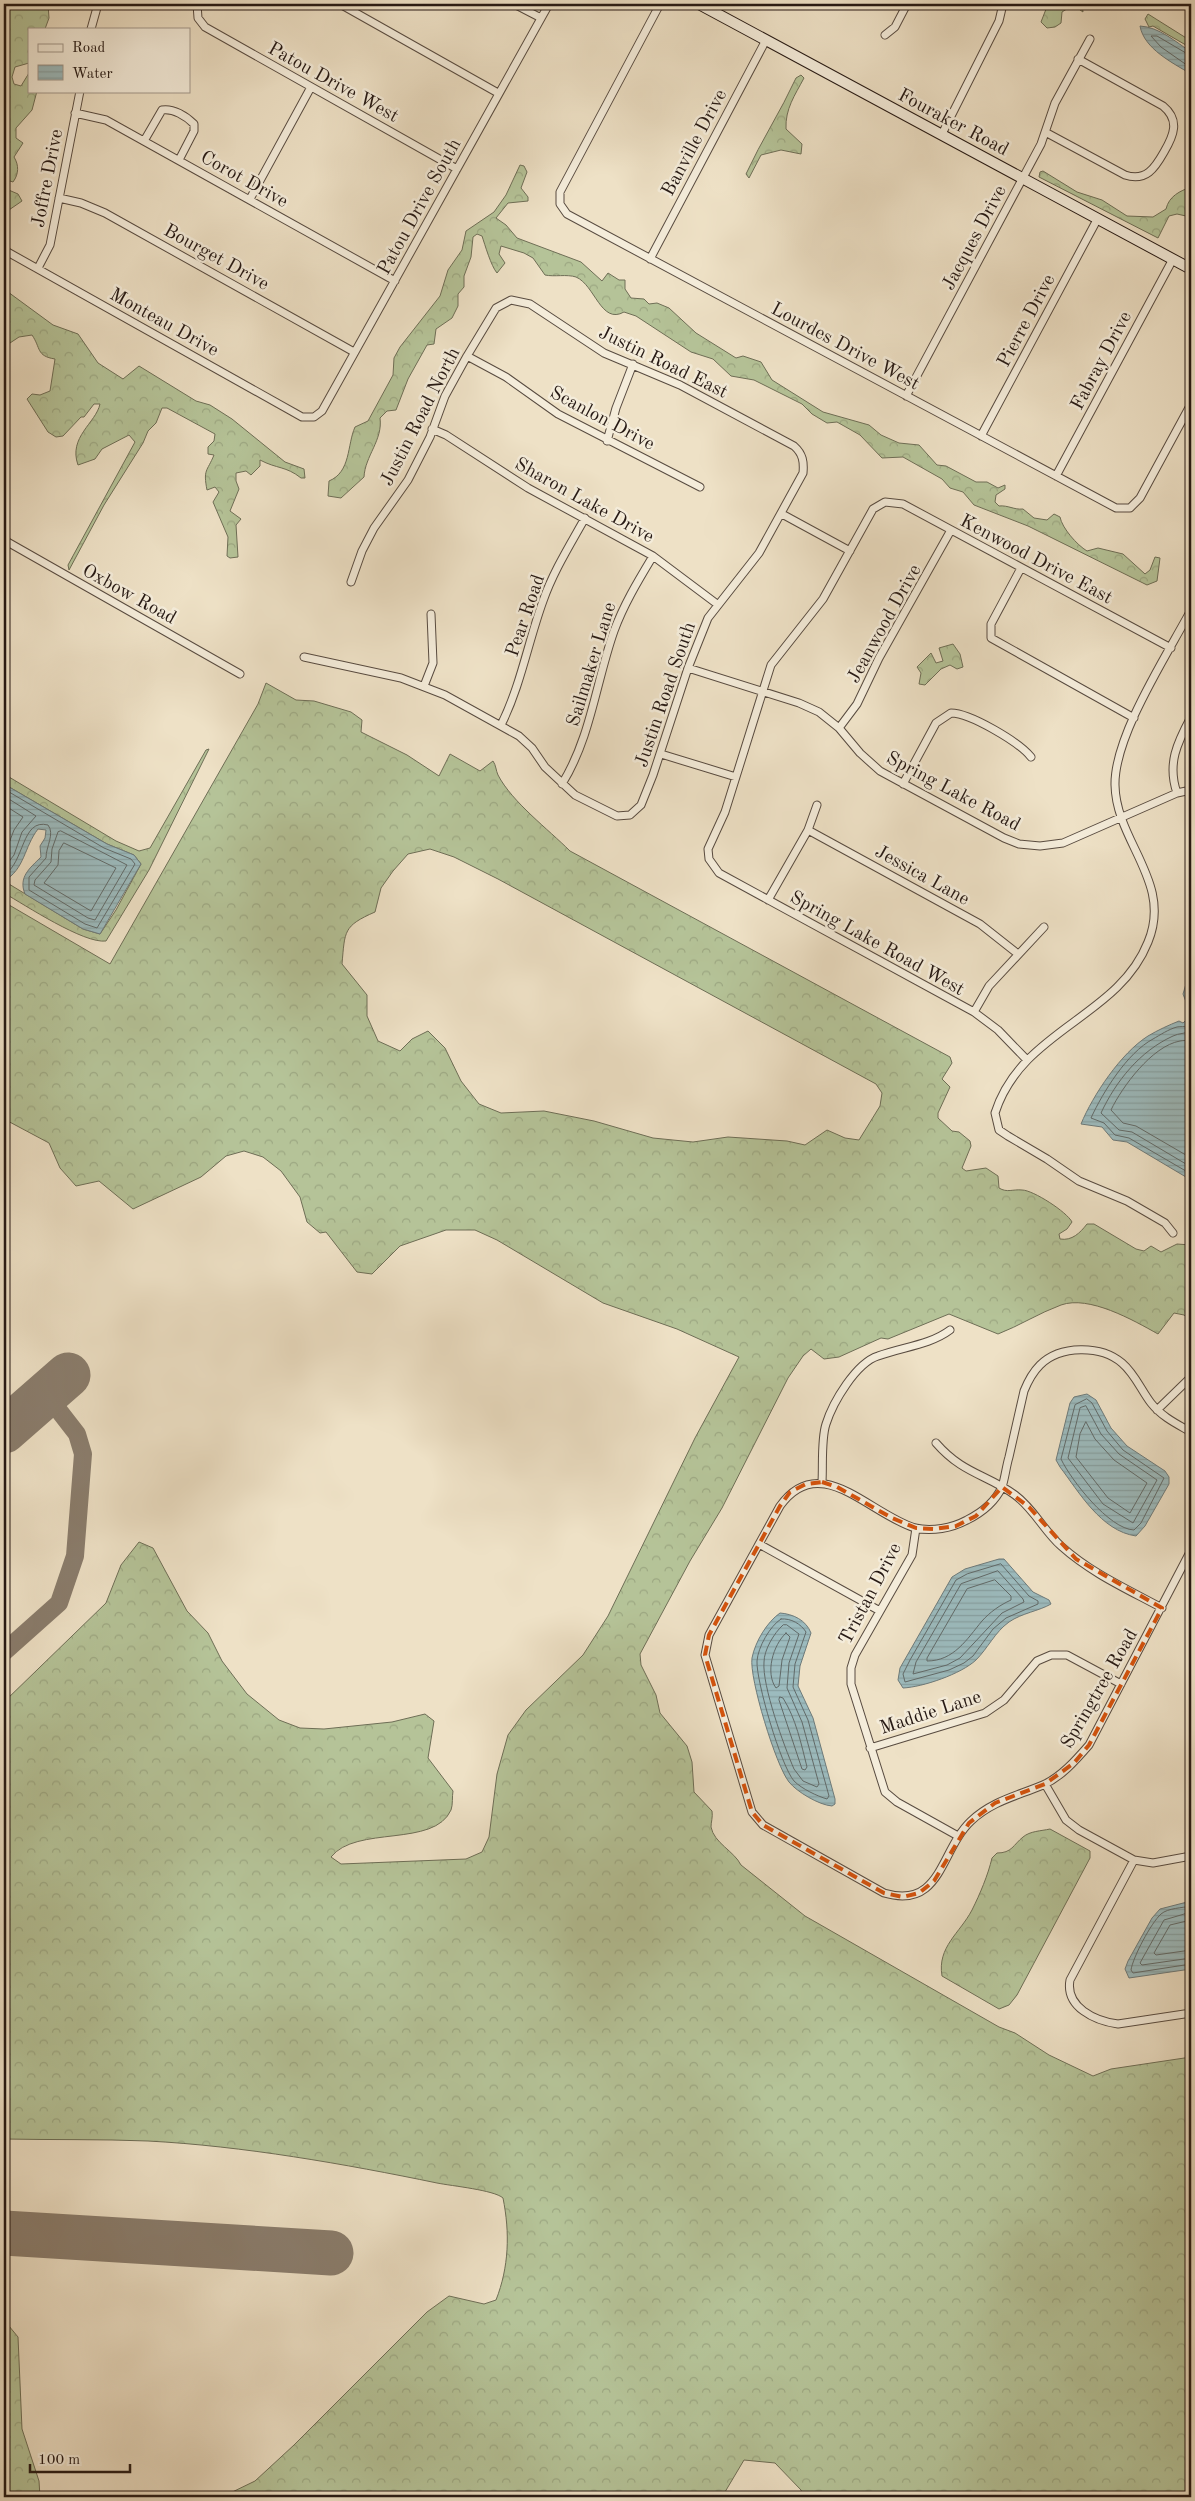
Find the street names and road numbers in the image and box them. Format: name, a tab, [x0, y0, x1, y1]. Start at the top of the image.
street label: Patou Drive West	[264, 39, 401, 127]
street label: Fouraker Road	[894, 86, 1011, 160]
street label: Banville Drive	[659, 87, 731, 200]
street label: Joffre Drive	[30, 128, 67, 229]
street label: Patou Drive South	[375, 136, 465, 278]
street label: Corot Drive	[197, 148, 291, 212]
street label: Jacques Drive	[940, 183, 1011, 294]
street label: Bourget Drive	[160, 221, 272, 295]
street label: Pierre Drive	[995, 272, 1060, 371]
street label: Monteau Drive	[106, 285, 222, 361]
street label: Lourdes Drive West	[767, 300, 922, 394]
street label: Fabray Drive	[1068, 309, 1136, 414]
street label: Justin Road East	[595, 324, 730, 403]
street label: Justin Road North	[378, 345, 464, 489]
street label: Scanlon Drive	[546, 384, 657, 455]
street label: Sharon Lake Drive	[511, 455, 657, 547]
street label: Kenwood Drive East	[956, 512, 1115, 608]
street label: Oxbow Road	[79, 562, 179, 629]
street label: Jeanwood Drive	[845, 562, 926, 687]
street label: Pear Road	[503, 572, 549, 659]
street label: Sailmaker Lane	[564, 600, 620, 729]
street label: Justin Road South	[633, 620, 700, 770]
street label: Spring Lake Road	[883, 749, 1023, 836]
street label: Jessica Lane	[871, 842, 972, 910]
street label: Spring Lake Road West	[786, 888, 967, 1000]
street label: Tristan Drive	[837, 1540, 906, 1648]
street label: Springtree Road	[1058, 1626, 1142, 1752]
street label: Maddie Lane	[878, 1688, 984, 1739]

